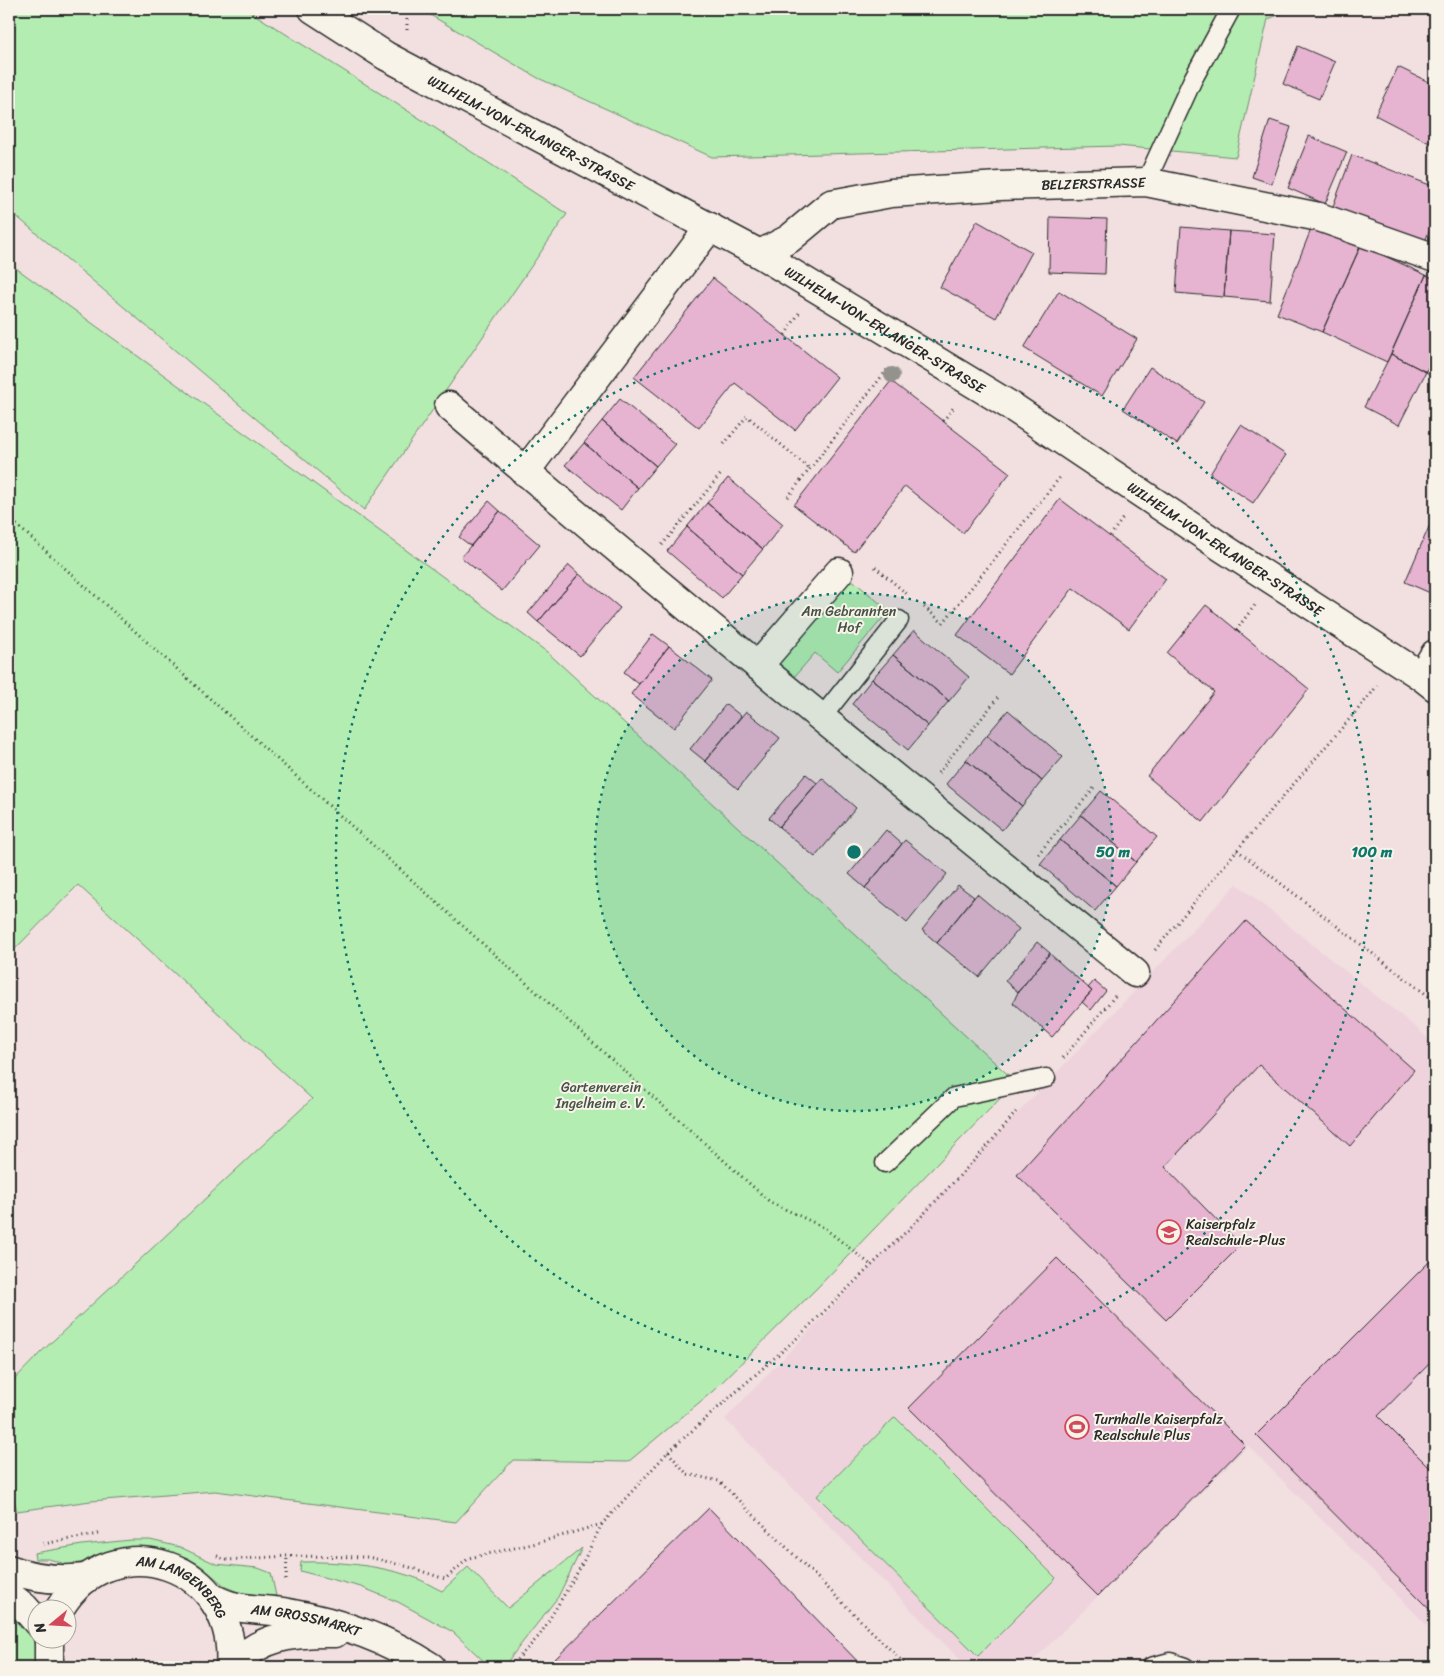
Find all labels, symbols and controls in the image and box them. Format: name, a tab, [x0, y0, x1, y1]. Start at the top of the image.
street label: WILHELM-VON-ERLANGER-STRASSE	[423, 68, 640, 199]
street label: BELZERSTRASSE	[1041, 169, 1147, 197]
street label: WILHELM-VON-ERLANGER-STRASSE	[780, 259, 991, 401]
street label: WILHELM-VON-ERLANGER-STRASSE	[1122, 475, 1330, 623]
park label: Am Gebrannten Hof	[801, 599, 897, 640]
text: 50 m	[1096, 839, 1131, 865]
text: 100 m	[1352, 839, 1393, 865]
centre of rings	[845, 843, 863, 861]
park label: Gartenverein Ingelheim e. V.	[555, 1075, 646, 1116]
place label: Kaiserpfalz Realschule-Plus	[1186, 1212, 1286, 1253]
school or university icon: Kaiserpfalz Realschule-Plus	[1156, 1219, 1182, 1245]
place label: Turnhalle Kaiserpfalz Realschule Plus	[1094, 1407, 1223, 1448]
sports icon: Turnhalle Kaiserpfalz Realschule Plus	[1064, 1414, 1090, 1440]
street label: AM LANGENBERG	[134, 1548, 234, 1623]
street label: AM GROSSMARKT	[249, 1597, 366, 1644]
north arrow	[28, 1598, 78, 1648]
text: N	[27, 1619, 54, 1637]

